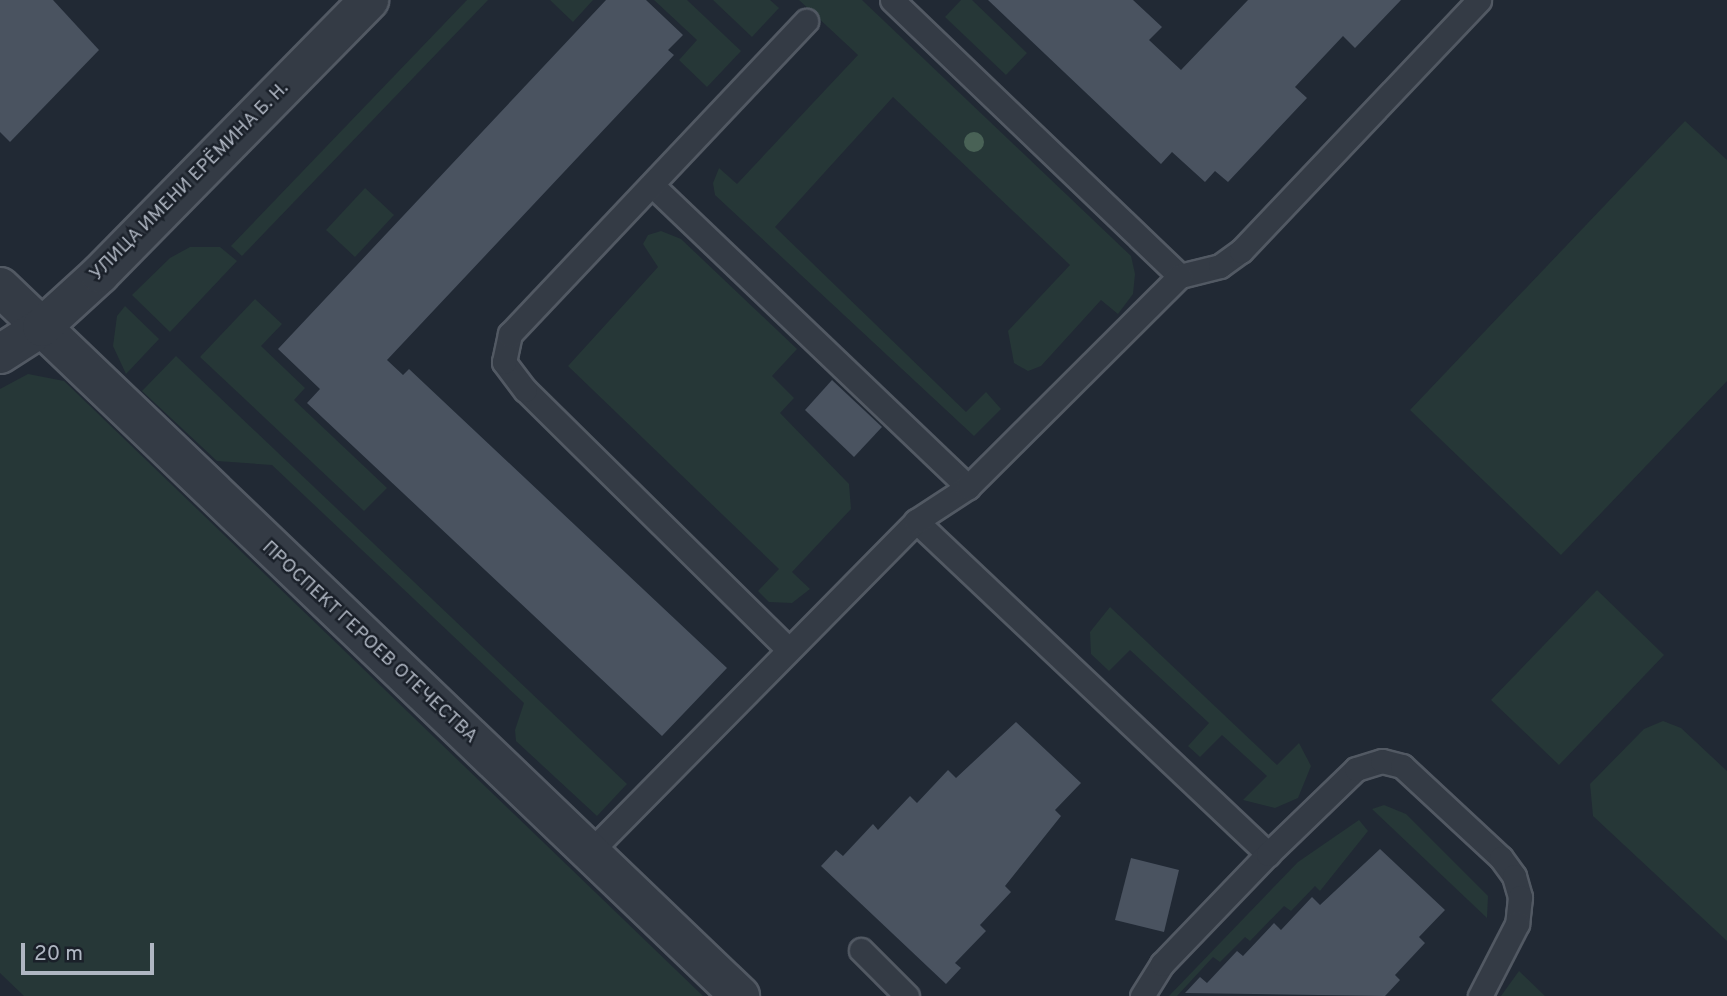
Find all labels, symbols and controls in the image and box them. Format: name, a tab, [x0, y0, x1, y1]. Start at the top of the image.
street label: УЛИЦА ИМЕНИ ЕРЁМИНА Б. Н.	[85, 77, 295, 287]
street label: ПРОСПЕКТ ГЕРОЕВ ОТЕЧЕСТВА	[256, 537, 482, 749]
scale bar	[24, 930, 158, 974]
text: 20 m	[34, 941, 83, 968]

